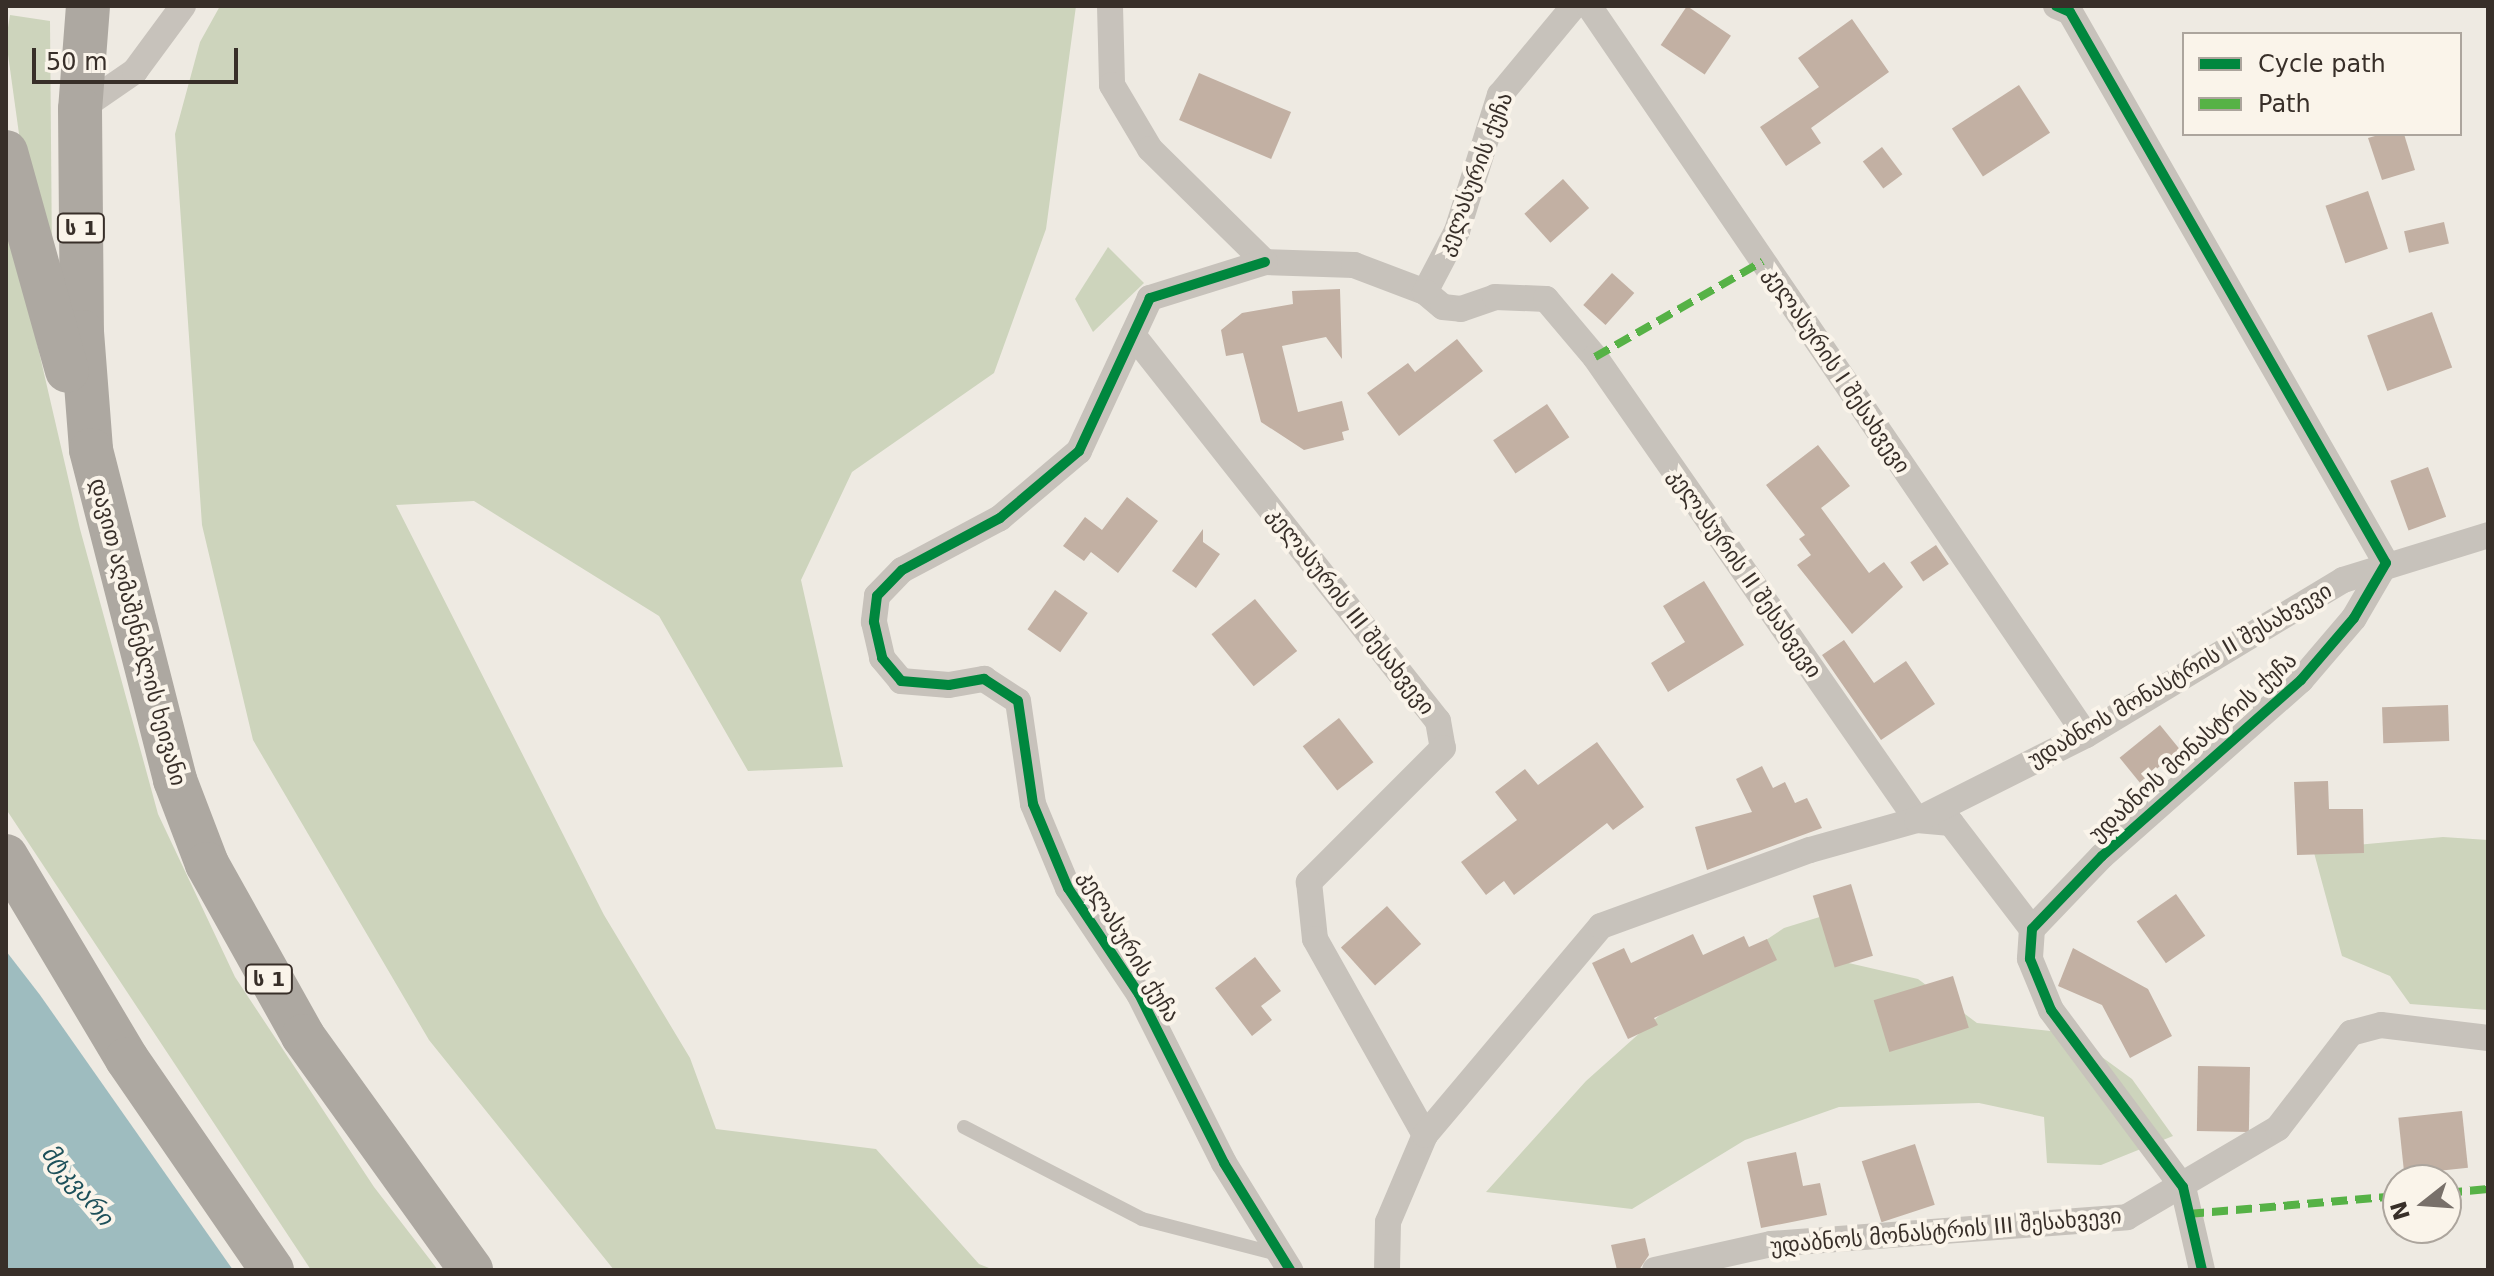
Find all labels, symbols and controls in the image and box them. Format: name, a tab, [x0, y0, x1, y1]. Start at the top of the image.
scale bar	[36, 32, 242, 82]
legend	[2182, 32, 2462, 136]
text: 50 m	[46, 48, 108, 76]
text: Cycle path	[2258, 50, 2386, 78]
street label: კელასურის ქუჩა	[1432, 89, 1518, 259]
text: Path	[2258, 90, 2311, 118]
road number: ს 1	[55, 212, 107, 244]
street label: კელასურის I შესახვევი	[1758, 262, 1916, 478]
street label: კელასურის II შესახვევი	[1663, 463, 1827, 683]
street label: დავით აღმაშენებლის ხეივანი	[84, 476, 192, 788]
street label: კელასურის III შესახვევი	[1262, 502, 1440, 720]
street label: უდაბნოს მონასტრის II შესახვევი	[2024, 577, 2336, 773]
street label: უდაბნოს მონასტრის ქუჩა	[2084, 647, 2302, 847]
street label: კელასურის ქუჩა	[1073, 865, 1185, 1027]
road number: ს 1	[243, 963, 295, 995]
water label: მტკვარი	[35, 1140, 119, 1232]
north arrow	[2382, 1164, 2462, 1244]
text: N	[2386, 1198, 2415, 1223]
street label: უდაბნოს მონასტრის III შესახვევი	[1769, 1202, 2123, 1260]

